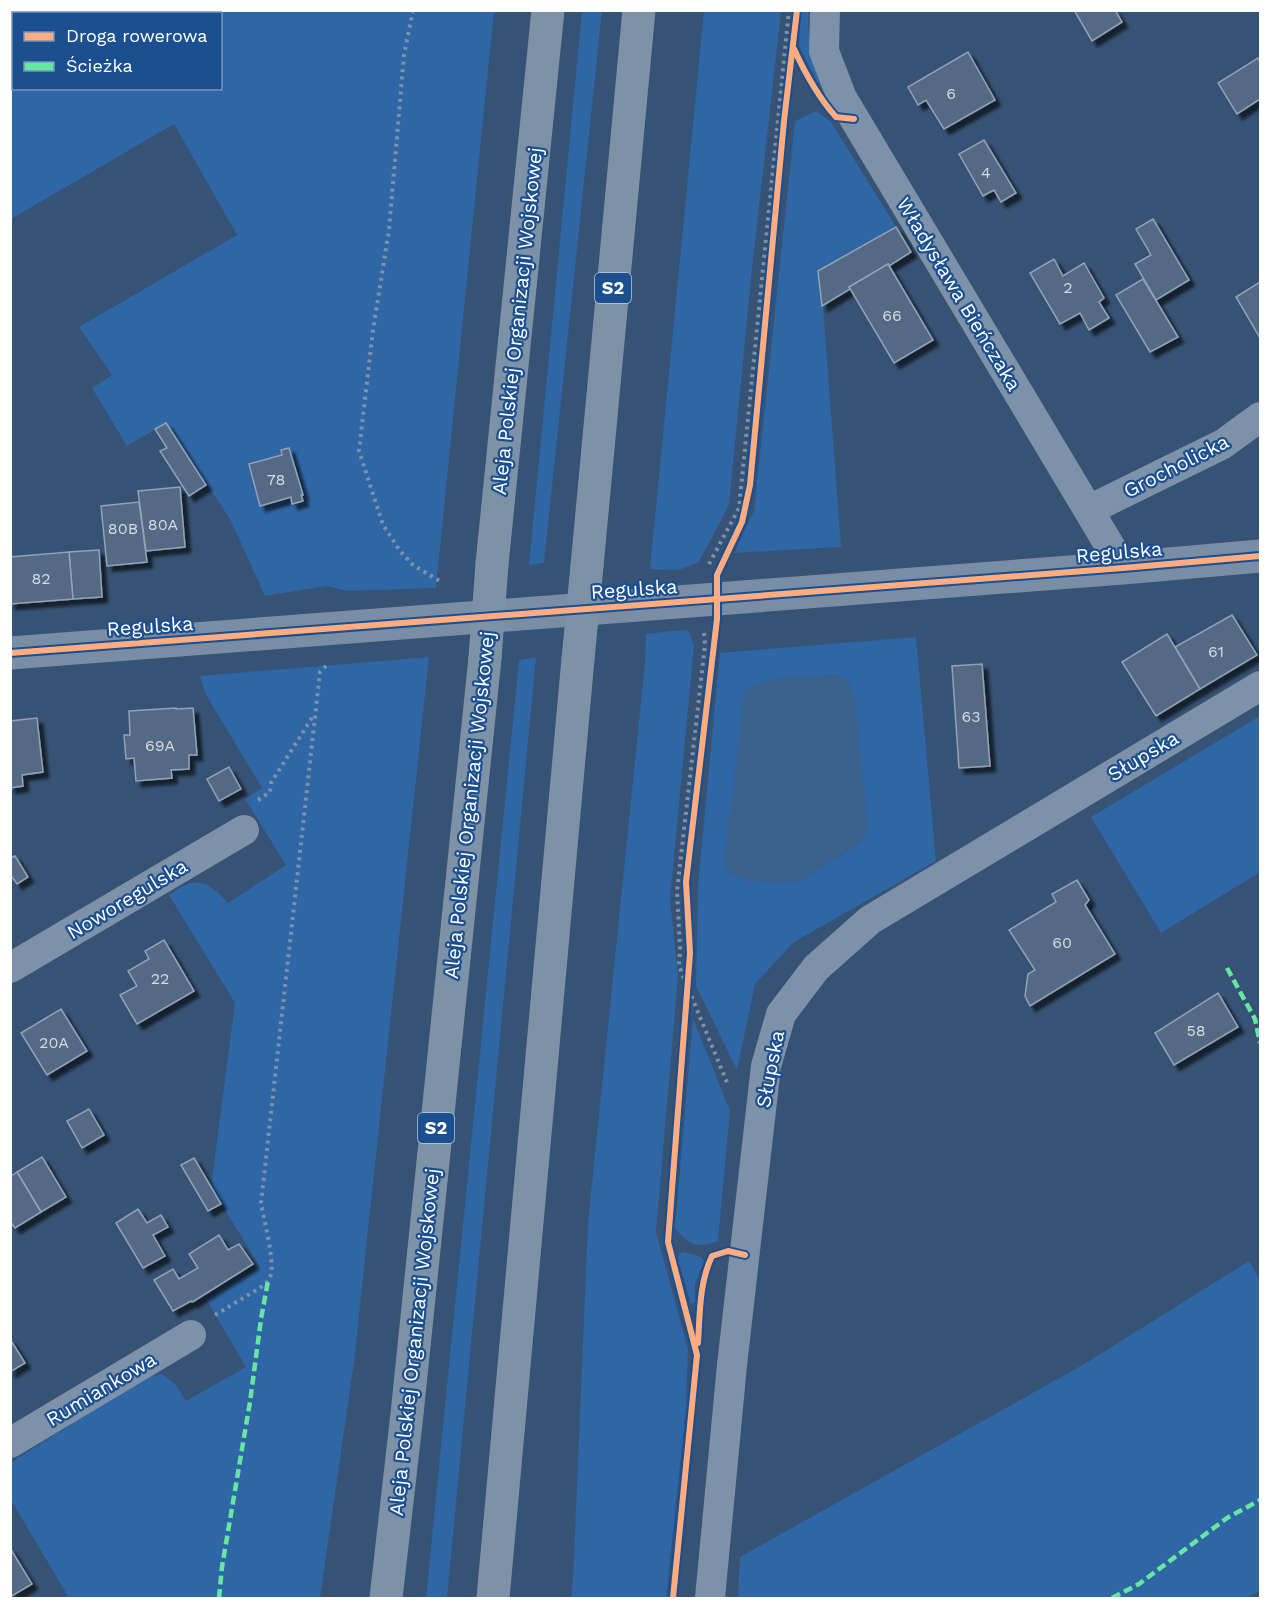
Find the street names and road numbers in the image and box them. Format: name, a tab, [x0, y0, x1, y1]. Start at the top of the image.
street label: Aleja Polskiej Organizacji Wojskowej	[487, 146, 547, 496]
street label: Władysława Bieńczaka	[892, 193, 1026, 395]
road number: S2	[595, 273, 631, 303]
street label: Grocholicka	[1119, 429, 1233, 503]
street label: Regulska	[1075, 536, 1163, 568]
street label: Regulska	[590, 574, 678, 604]
street label: Regulska	[106, 611, 194, 641]
street label: Aleja Polskiej Organizacji Wojskowej	[439, 630, 499, 980]
street label: Słupska	[1103, 726, 1183, 786]
street label: Noworegulska	[62, 854, 192, 944]
street label: Słupska	[751, 1028, 789, 1110]
road number: S2	[418, 1113, 454, 1143]
street label: Aleja Polskiej Organizacji Wojskowej	[384, 1167, 444, 1517]
street label: Rumiankowa	[42, 1347, 160, 1431]

